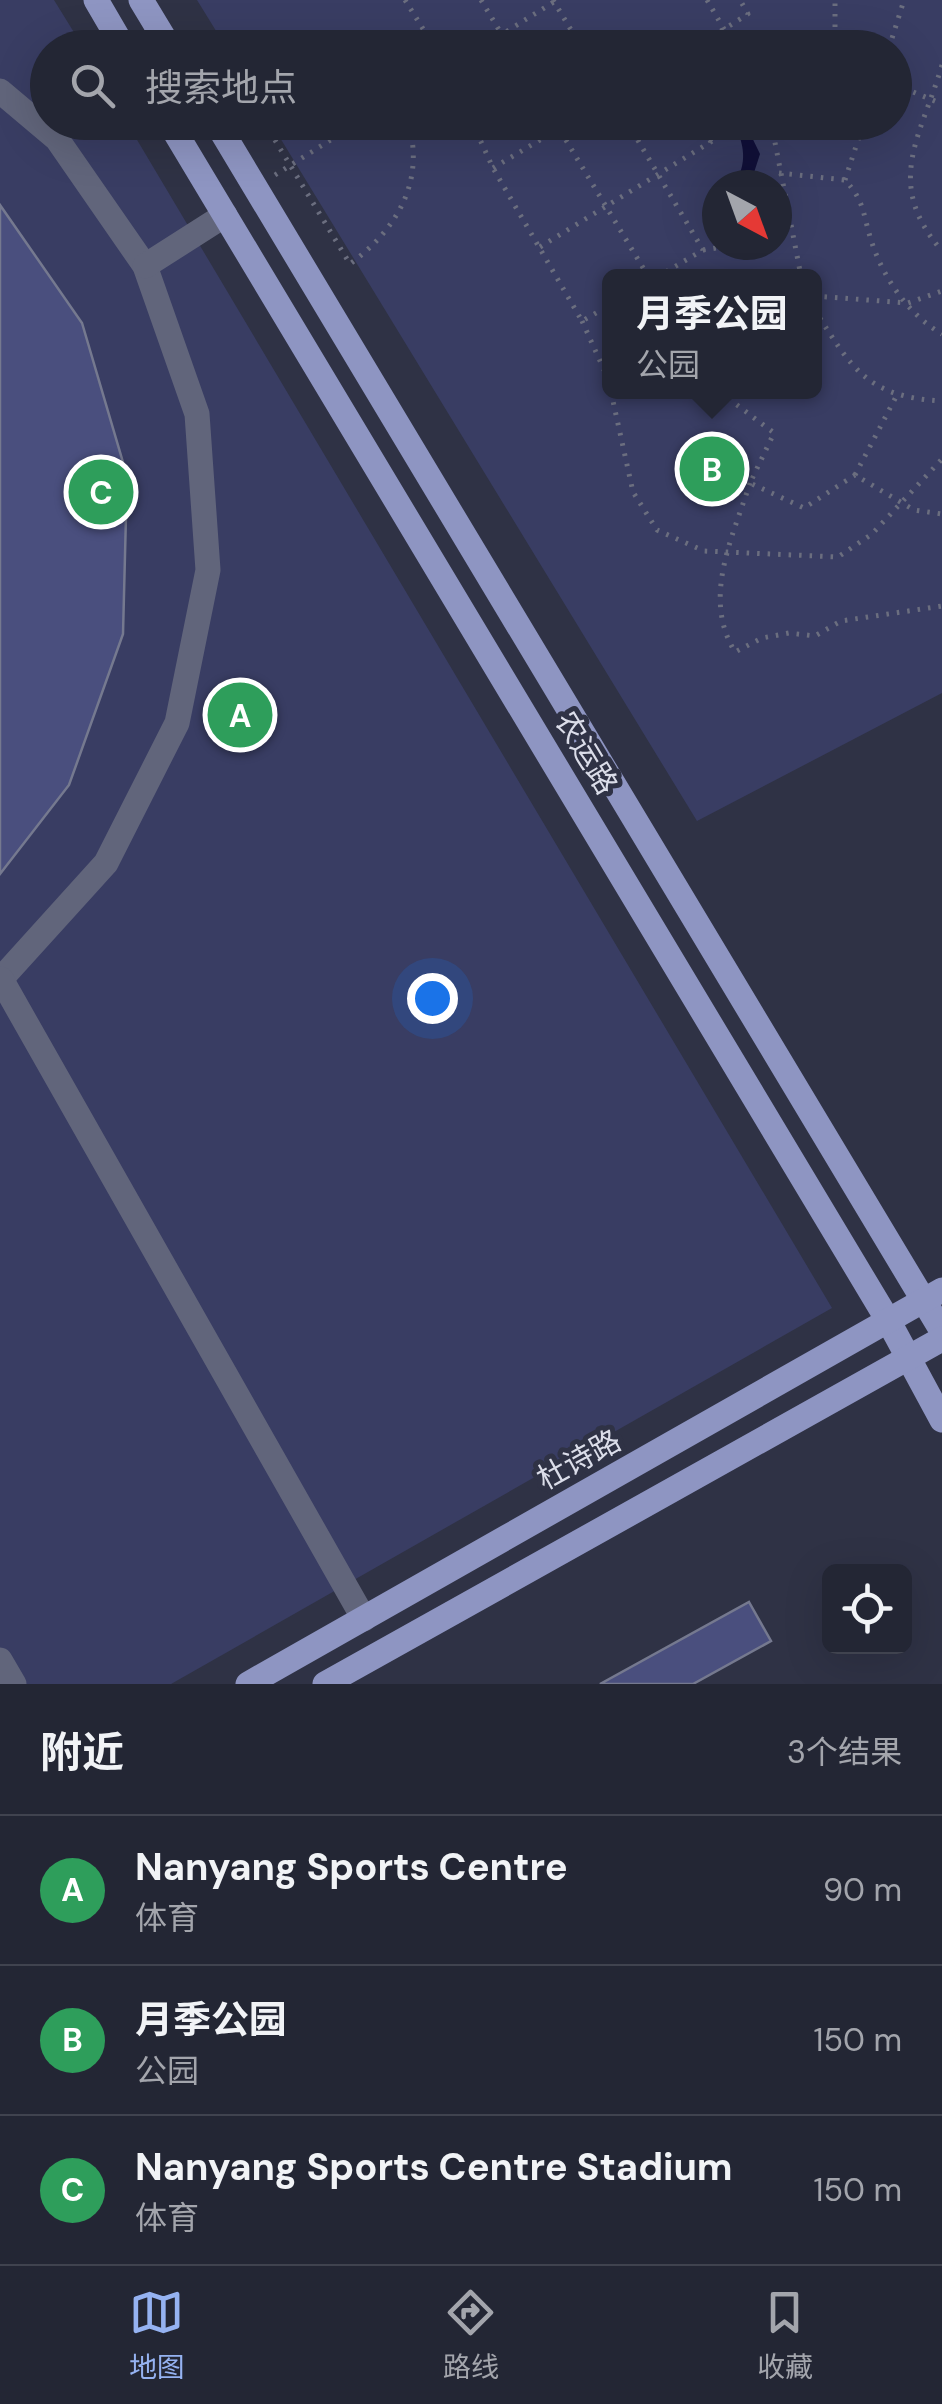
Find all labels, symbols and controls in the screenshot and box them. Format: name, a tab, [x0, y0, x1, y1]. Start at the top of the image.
search box	[30, 30, 912, 140]
icon: search	[65, 58, 120, 113]
text: 搜索地点	[145, 63, 297, 113]
north arrow	[702, 170, 792, 260]
popup	[602, 269, 822, 399]
text: 月季公园	[636, 289, 788, 339]
text: 公园	[636, 344, 700, 386]
pin: B	[680, 432, 744, 506]
pin: C	[68, 454, 134, 530]
pin: A	[208, 678, 272, 752]
street label: 农运路	[547, 704, 626, 801]
your location	[407, 973, 458, 1024]
street label: 杜诗路	[530, 1421, 628, 1498]
map controls	[822, 1564, 912, 1654]
button: locate	[822, 1564, 912, 1654]
text: 附近	[40, 1725, 124, 1780]
text: 3个结果	[787, 1731, 902, 1773]
text: Nanyang Sports Centre	[135, 1842, 568, 1892]
text: A	[61, 1869, 84, 1911]
text: 90 m	[823, 1869, 902, 1911]
text: 体育	[135, 1897, 199, 1939]
text: 月季公园	[135, 1995, 287, 2045]
text: B	[62, 2019, 83, 2061]
text: 150 m	[814, 2019, 902, 2061]
text: 公园	[135, 2050, 199, 2092]
text: Nanyang Sports Centre Stadium	[135, 2142, 733, 2192]
text: C	[61, 2169, 84, 2211]
text: 150 m	[814, 2169, 902, 2211]
text: 体育	[135, 2197, 199, 2239]
tab: 地图	[129, 2285, 185, 2386]
tab: 路线	[443, 2285, 499, 2386]
tab: 收藏	[757, 2285, 813, 2386]

